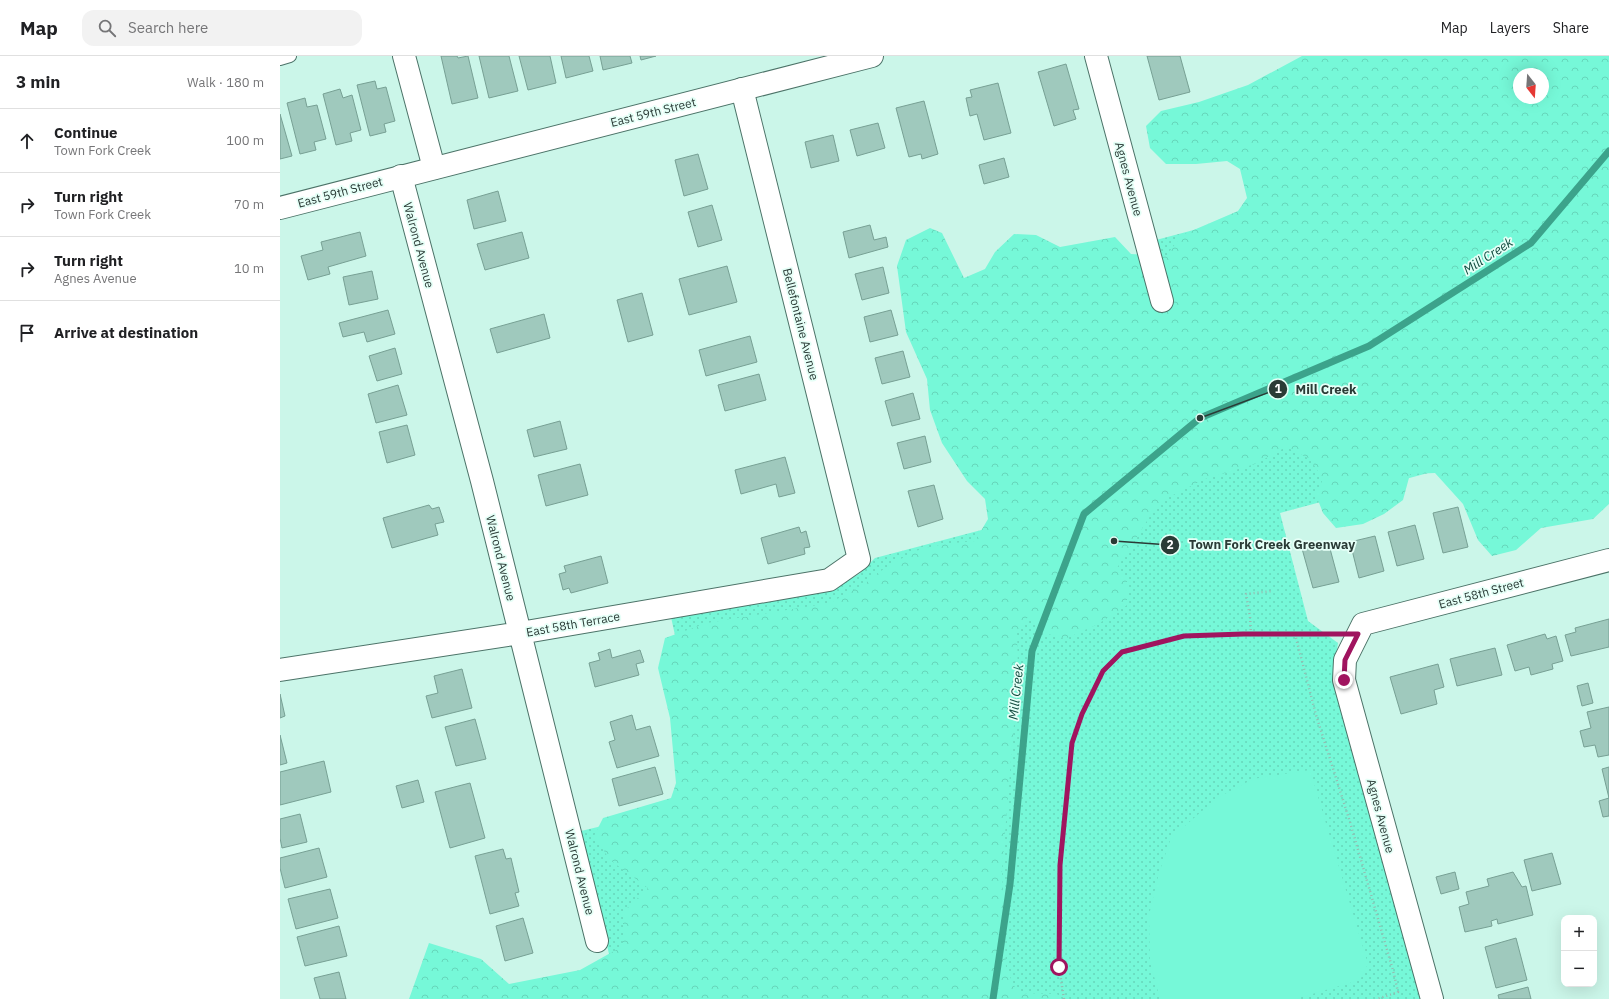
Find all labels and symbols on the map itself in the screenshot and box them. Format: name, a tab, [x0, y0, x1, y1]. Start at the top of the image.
north arrow	[1513, 68, 1549, 104]
street label: East 59th Street	[609, 94, 697, 130]
street label: Agnes Avenue	[1112, 140, 1146, 218]
street label: East 59th Street	[296, 173, 384, 211]
street label: Walrond Avenue	[400, 201, 438, 290]
water label: Mill Creek	[1460, 233, 1516, 278]
street label: Bellefontaine Avenue	[780, 266, 822, 382]
callout: Mill Creek	[1268, 377, 1365, 402]
text: 1	[1274, 381, 1282, 396]
text: Mill Creek	[1296, 381, 1357, 398]
street label: Walrond Avenue	[483, 513, 519, 603]
callout: Town Fork Creek Greenway	[1160, 532, 1363, 557]
text: Town Fork Creek Greenway	[1189, 536, 1355, 553]
text: 2	[1166, 537, 1174, 552]
street label: East 58th Street	[1437, 574, 1525, 612]
street label: East 58th Terrace	[525, 608, 621, 640]
water label: Mill Creek	[1005, 663, 1027, 721]
route end	[1335, 671, 1353, 689]
street label: Agnes Avenue	[1364, 777, 1398, 855]
street label: Walrond Avenue	[562, 827, 598, 917]
route start	[1050, 958, 1068, 976]

